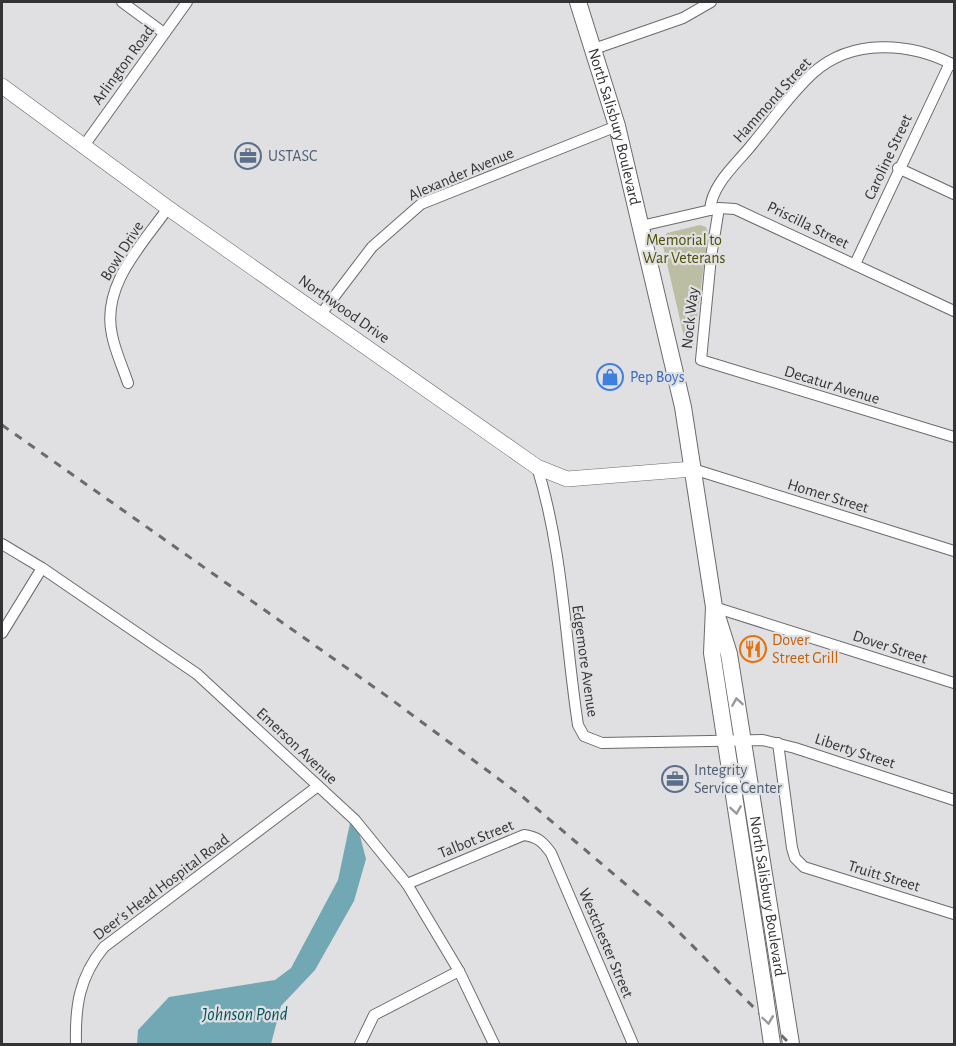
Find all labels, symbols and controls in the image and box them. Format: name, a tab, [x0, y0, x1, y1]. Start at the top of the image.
street label: Arlington Road	[89, 22, 157, 108]
street label: North Salisbury Boulevard	[585, 46, 643, 207]
street label: Hammond Street	[730, 55, 814, 145]
street label: Caroline Street	[861, 112, 915, 202]
office icon: USTASC	[233, 141, 263, 171]
street label: Alexander Avenue	[406, 145, 516, 203]
place label: USTASC	[268, 148, 317, 164]
street label: Priscilla Street	[765, 198, 851, 252]
street label: Bowl Drive	[98, 218, 146, 284]
park label: Memorial to War Veterans	[643, 232, 725, 266]
street label: Northwood Drive	[296, 272, 392, 346]
street label: Nock Way	[679, 286, 702, 350]
shop icon: Pep Boys	[595, 362, 625, 392]
street label: Decatur Avenue	[782, 363, 882, 407]
place label: Pep Boys	[630, 369, 685, 386]
street label: Homer Street	[786, 476, 870, 516]
street label: Edgemore Avenue	[569, 604, 601, 718]
street label: Dover Street	[851, 627, 929, 667]
place label: Dover Street Grill	[772, 632, 839, 666]
restaurant icon: Dover Street Grill	[738, 634, 768, 664]
one-way arrow	[732, 698, 744, 707]
street label: Emerson Avenue	[253, 705, 341, 787]
street label: Liberty Street	[812, 730, 897, 772]
place label: Integrity Service Center	[694, 762, 783, 796]
office icon: Integrity Service Center	[660, 764, 690, 794]
one-way arrow	[730, 805, 742, 815]
street label: North Salisbury Boulevard	[747, 815, 788, 977]
street label: Talbot Street	[436, 817, 516, 861]
street label: Deer's Head Hospital Road	[90, 831, 232, 943]
street label: Truitt Street	[846, 857, 922, 895]
street label: Westchester Street	[576, 886, 636, 1000]
water label: Johnson Pond	[201, 1006, 288, 1024]
one-way arrow	[762, 1016, 774, 1025]

